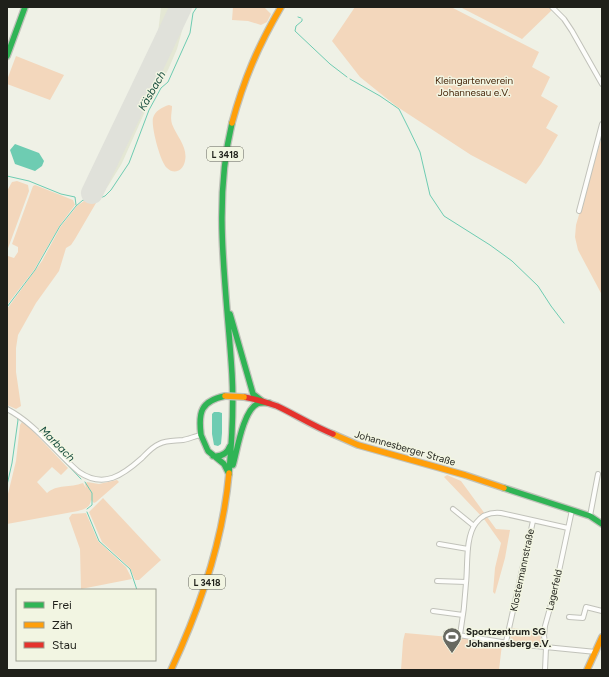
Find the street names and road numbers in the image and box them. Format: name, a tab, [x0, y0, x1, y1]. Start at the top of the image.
road number: L 3418	[207, 147, 243, 161]
street label: Johannesberger Straße	[353, 427, 457, 469]
street label: Klostermannstraße	[507, 527, 537, 613]
street label: Lagerfeld	[543, 568, 565, 612]
road number: L 3418	[189, 575, 225, 589]

